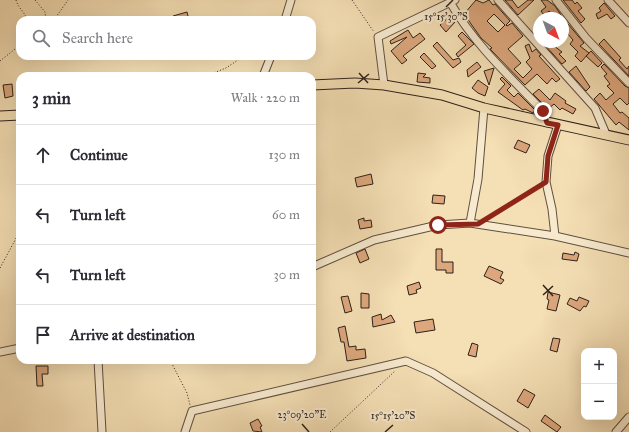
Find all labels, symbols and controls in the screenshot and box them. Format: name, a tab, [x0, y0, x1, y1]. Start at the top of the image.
text: 15°15'30"S	[424, 11, 468, 23]
north arrow	[533, 12, 569, 48]
search box	[16, 16, 316, 60]
icon: search	[30, 27, 52, 49]
text: Search here	[62, 29, 133, 47]
text: 3 min	[32, 88, 71, 109]
text: Walk · 220 m	[231, 90, 300, 106]
route end	[534, 102, 552, 120]
icon: ahead	[32, 144, 54, 166]
text: Continue	[70, 146, 128, 164]
text: 130 m	[268, 147, 300, 163]
icon: left	[32, 204, 54, 226]
text: Turn left	[70, 206, 126, 224]
text: 60 m	[272, 207, 300, 223]
route start	[429, 216, 447, 234]
icon: left	[32, 264, 54, 286]
text: Turn left	[70, 266, 126, 284]
text: 30 m	[274, 267, 300, 283]
icon: arrive	[32, 324, 54, 346]
text: Arrive at destination	[70, 326, 195, 344]
map controls	[581, 348, 617, 420]
button: +	[581, 348, 617, 384]
button: −	[581, 384, 617, 420]
text: 23°09'20"E	[278, 409, 326, 421]
text: 15°15'20"S	[371, 410, 415, 422]

